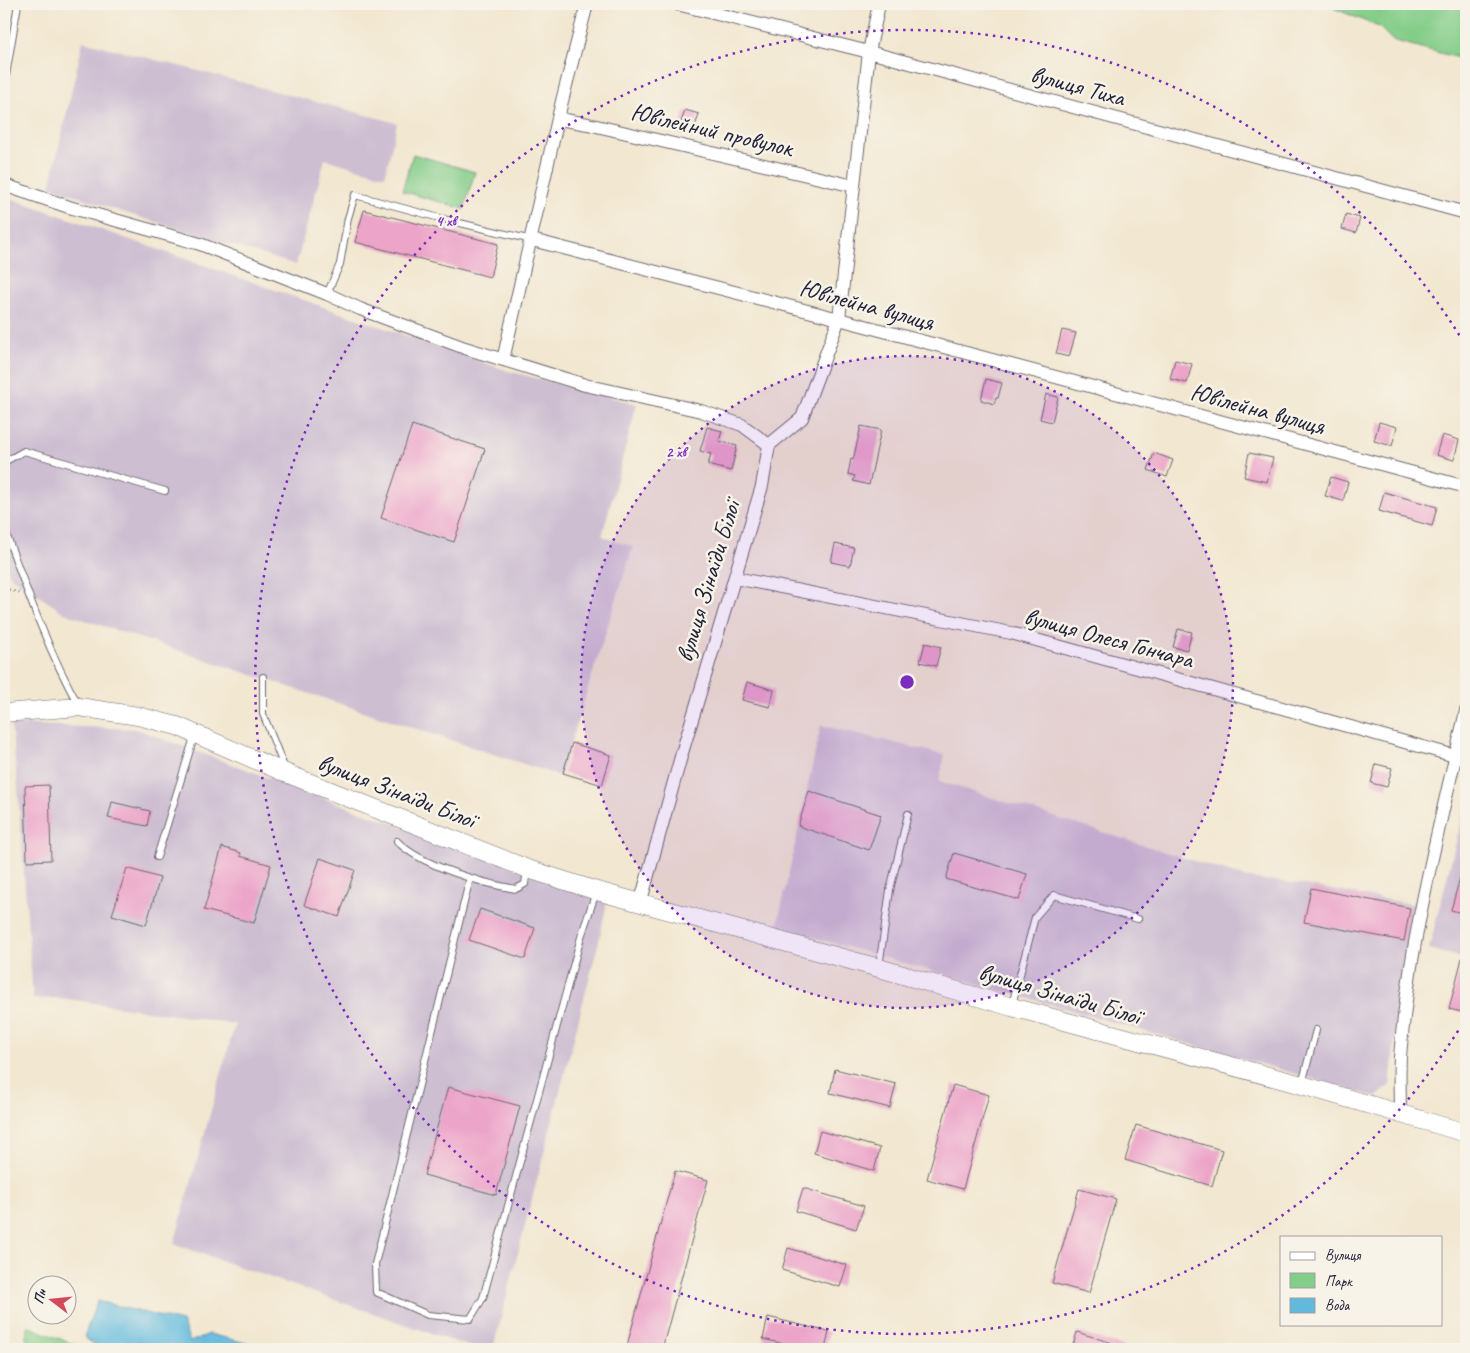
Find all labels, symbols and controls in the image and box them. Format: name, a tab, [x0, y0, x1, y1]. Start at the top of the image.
street label: вулиця Тиха	[1027, 58, 1130, 114]
street label: Ювілейний провулок	[628, 96, 798, 165]
text: 4 хв	[436, 212, 459, 231]
street label: Ювілейна вулиця	[796, 272, 938, 338]
street label: Ювілейна вулиця	[1187, 376, 1329, 442]
text: 2 хв	[666, 443, 689, 462]
street label: вулиця Зінаїди Білої	[668, 493, 749, 666]
street label: вулиця Олеся Гончара	[1021, 600, 1199, 676]
centre of rings	[898, 673, 916, 691]
street label: вулиця Зінаїди Білої	[313, 746, 484, 837]
street label: вулиця Зінаїди Білої	[975, 956, 1148, 1034]
legend	[1280, 1236, 1442, 1326]
text: Вулиця	[1325, 1246, 1362, 1265]
text: Парк	[1325, 1272, 1353, 1291]
north arrow	[28, 1276, 78, 1326]
text: Пн	[30, 1286, 50, 1306]
text: Вода	[1325, 1296, 1350, 1315]

